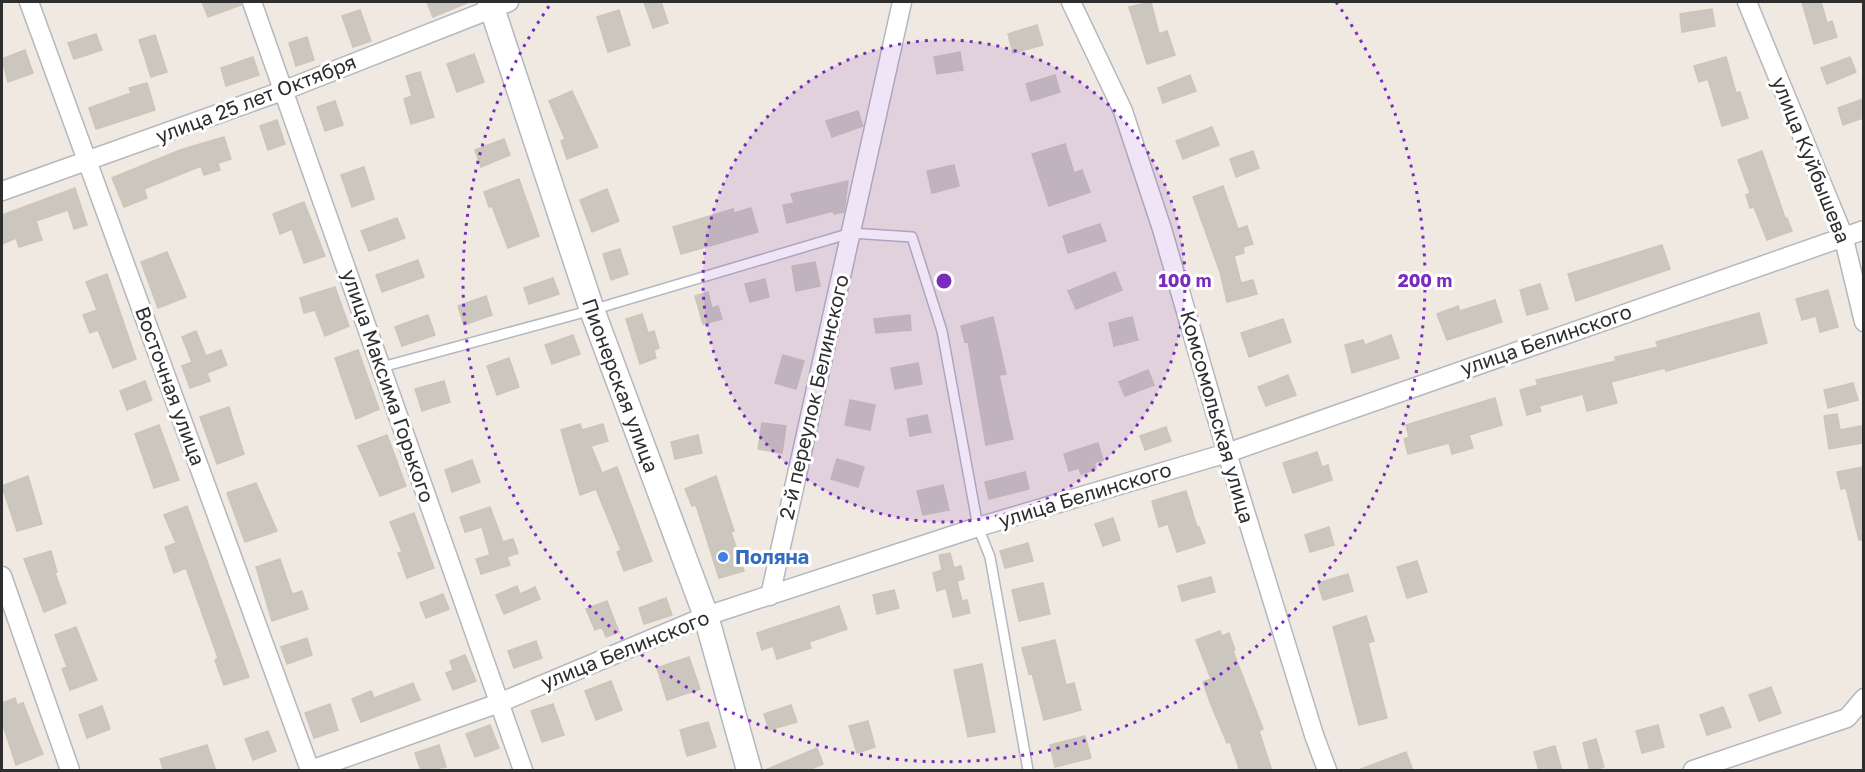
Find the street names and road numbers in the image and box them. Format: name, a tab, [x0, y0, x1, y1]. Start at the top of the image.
street label: улица 25 лет Октября	[152, 49, 359, 147]
street label: улица Куйбышева	[1768, 73, 1856, 246]
street label: улица Максима Горького	[338, 266, 440, 505]
street label: 2-й переулок Белинского	[773, 272, 853, 521]
street label: Пионерская улица	[578, 295, 664, 475]
street label: улица Белинского	[1457, 299, 1634, 380]
street label: Восточная улица	[131, 303, 211, 468]
street label: Комсомольская улица	[1176, 308, 1260, 526]
street label: улица Белинского	[995, 456, 1174, 532]
street label: улица Белинского	[537, 604, 712, 694]

